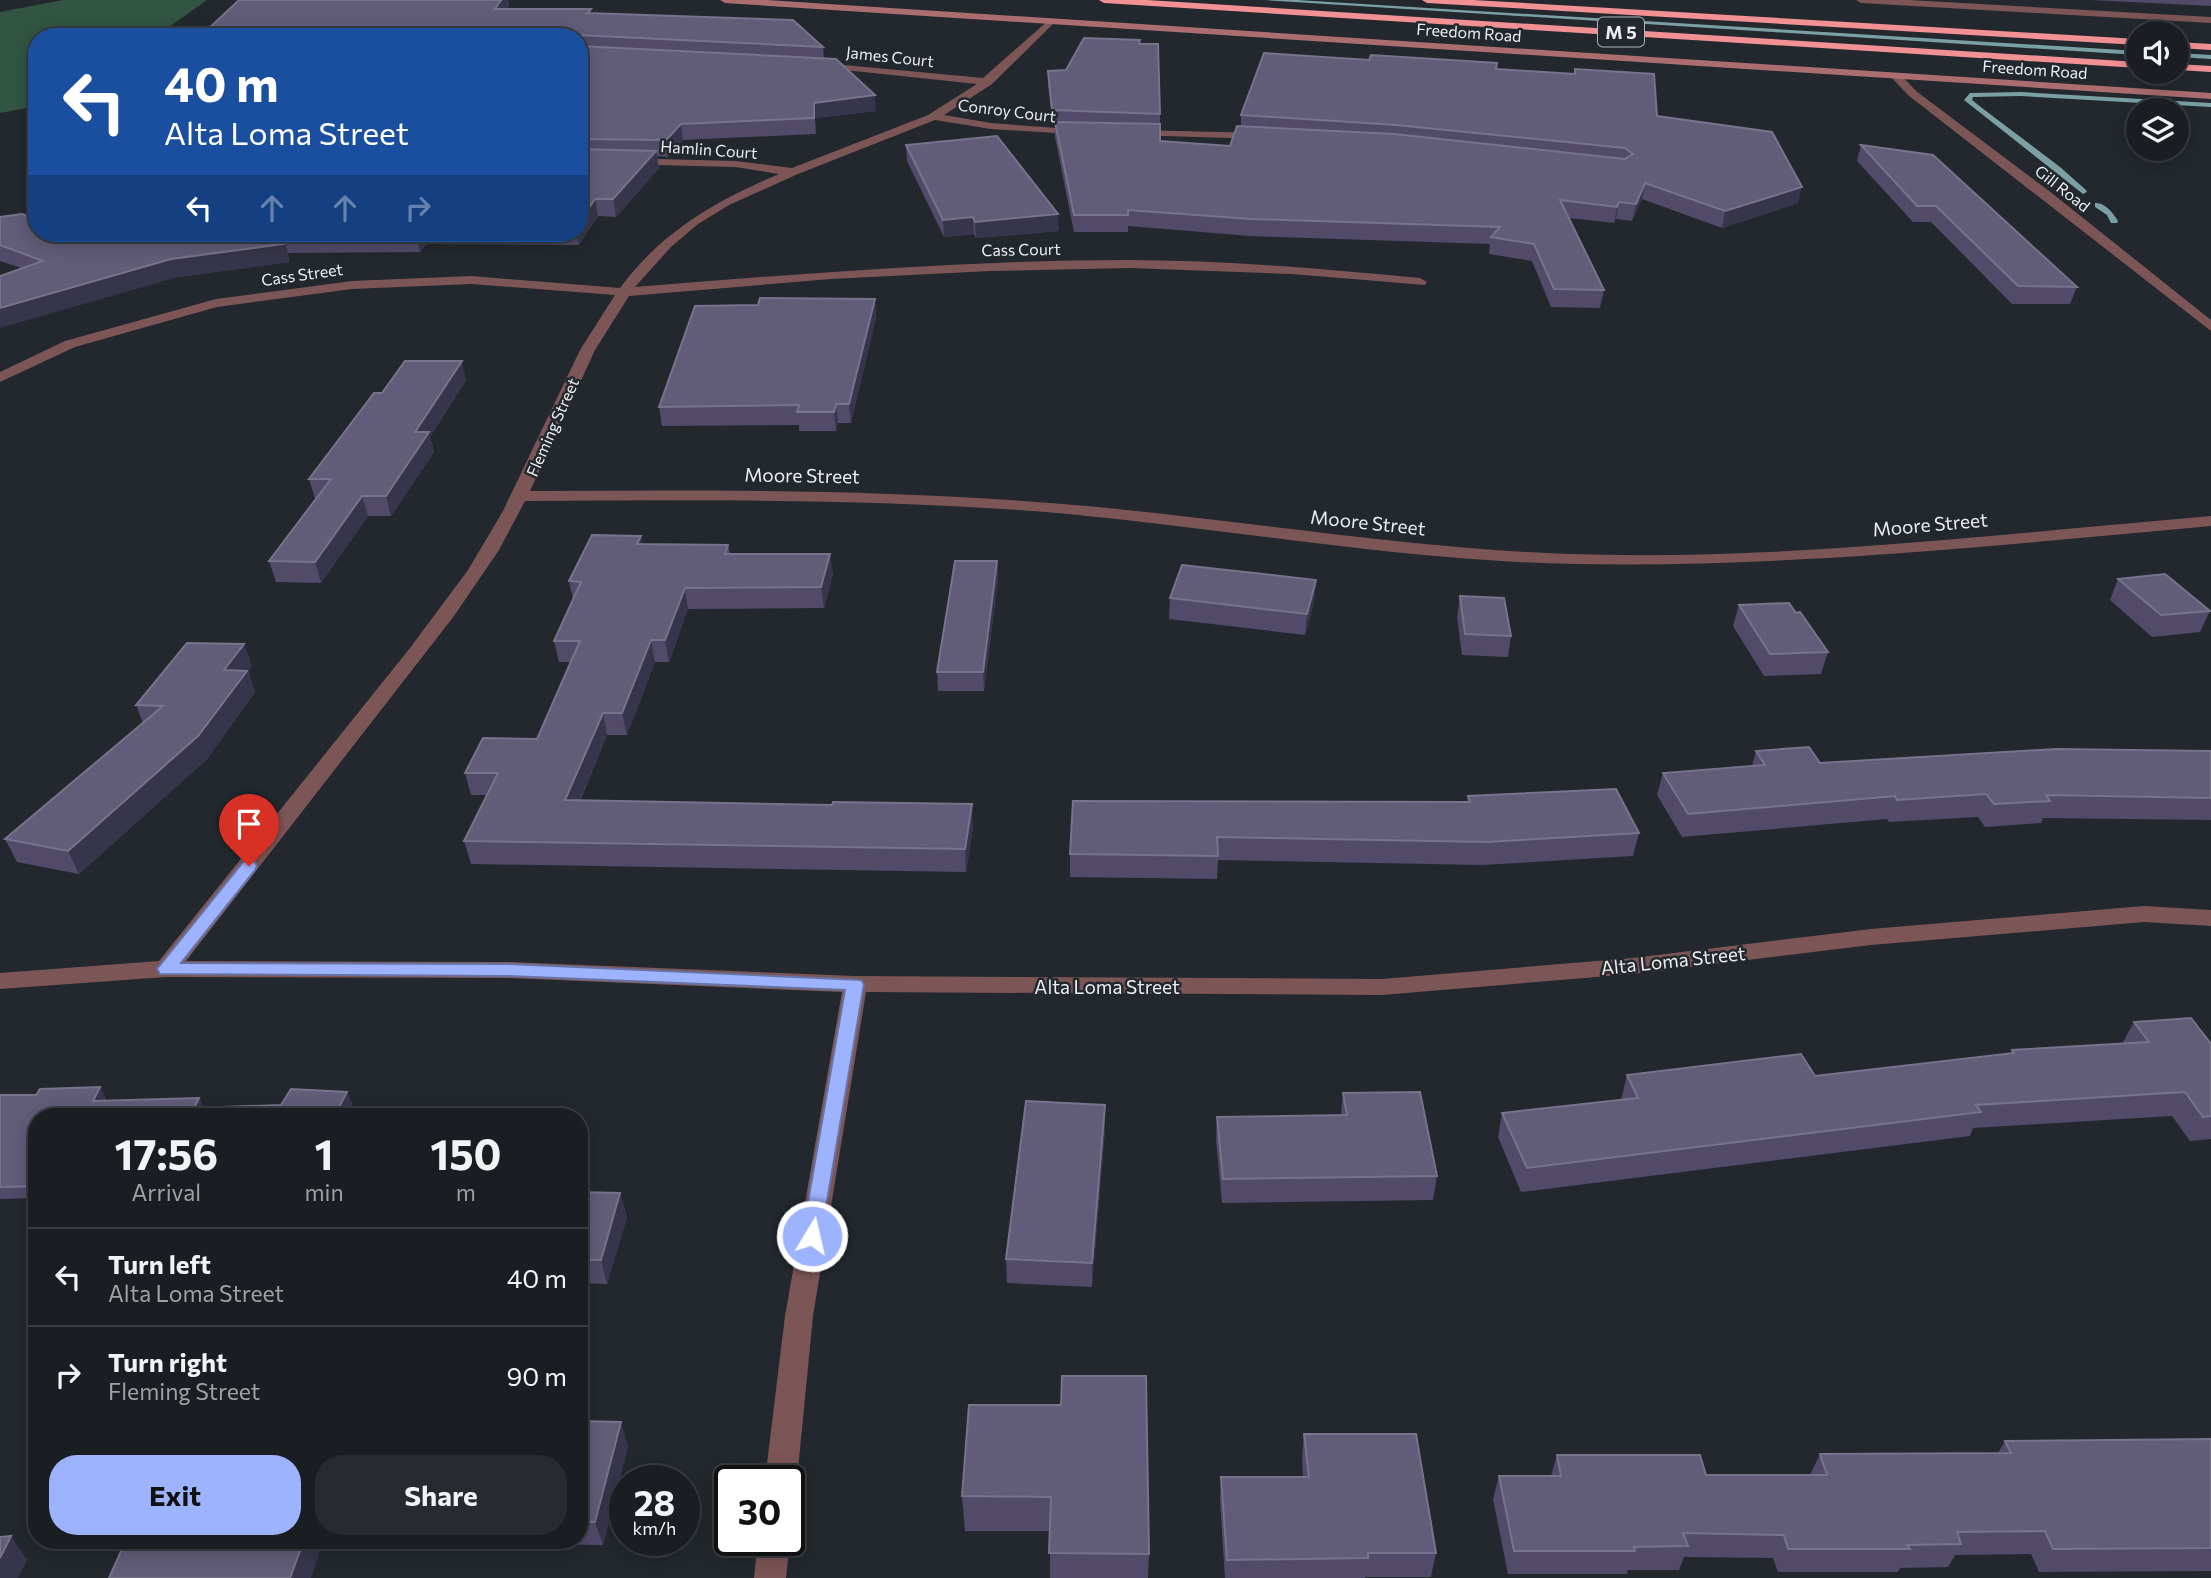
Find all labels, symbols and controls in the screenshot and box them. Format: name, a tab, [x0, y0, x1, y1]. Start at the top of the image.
road number: M 5	[1598, 17, 1644, 46]
street label: Freedom Road	[1416, 19, 1522, 45]
map controls	[2126, 21, 2189, 161]
button: sound	[2126, 21, 2189, 84]
street label: James Court	[845, 42, 935, 70]
text: 40 m	[164, 52, 279, 112]
icon: left	[49, 56, 140, 147]
street label: Freedom Road	[1982, 56, 2088, 82]
street label: Conroy Court	[957, 95, 1058, 126]
button: layers	[2126, 98, 2189, 161]
text: Alta Loma Street	[164, 112, 409, 152]
street label: Hamlin Court	[660, 136, 759, 162]
street label: Gill Road	[2032, 161, 2094, 215]
icon: left	[180, 189, 218, 227]
icon: ahead	[253, 189, 291, 227]
icon: ahead	[326, 189, 364, 227]
icon: right	[399, 189, 437, 227]
street label: Cass Court	[981, 239, 1061, 259]
street label: Cass Street	[260, 259, 344, 289]
street label: Fleming Street	[522, 374, 582, 479]
street label: Moore Street	[744, 462, 860, 488]
street label: Moore Street	[1309, 505, 1427, 539]
street label: Moore Street	[1871, 507, 1989, 540]
pin	[219, 794, 279, 866]
icon: arrive	[230, 805, 268, 843]
street label: Alta Loma Street	[1600, 941, 1747, 979]
street label: Alta Loma Street	[1034, 975, 1180, 998]
text: 17:56	[114, 1127, 218, 1179]
text: 1	[315, 1127, 334, 1179]
text: 150	[430, 1127, 502, 1179]
text: Arrival	[131, 1178, 201, 1206]
text: min	[305, 1178, 344, 1206]
text: m	[456, 1178, 476, 1206]
position arrow	[775, 1199, 849, 1273]
text: Turn left	[108, 1248, 211, 1279]
icon: left	[49, 1258, 87, 1296]
text: 40 m	[507, 1262, 567, 1293]
text: Alta Loma Street	[108, 1279, 284, 1307]
text: Turn right	[108, 1346, 227, 1377]
icon: right	[49, 1356, 87, 1394]
text: 90 m	[507, 1360, 567, 1391]
text: Fleming Street	[108, 1377, 260, 1405]
button: Exit	[49, 1455, 301, 1535]
button: Share	[315, 1455, 567, 1535]
speed limit sign: 30	[714, 1465, 805, 1556]
text: 28	[634, 1480, 675, 1523]
text: km/h	[633, 1517, 676, 1539]

